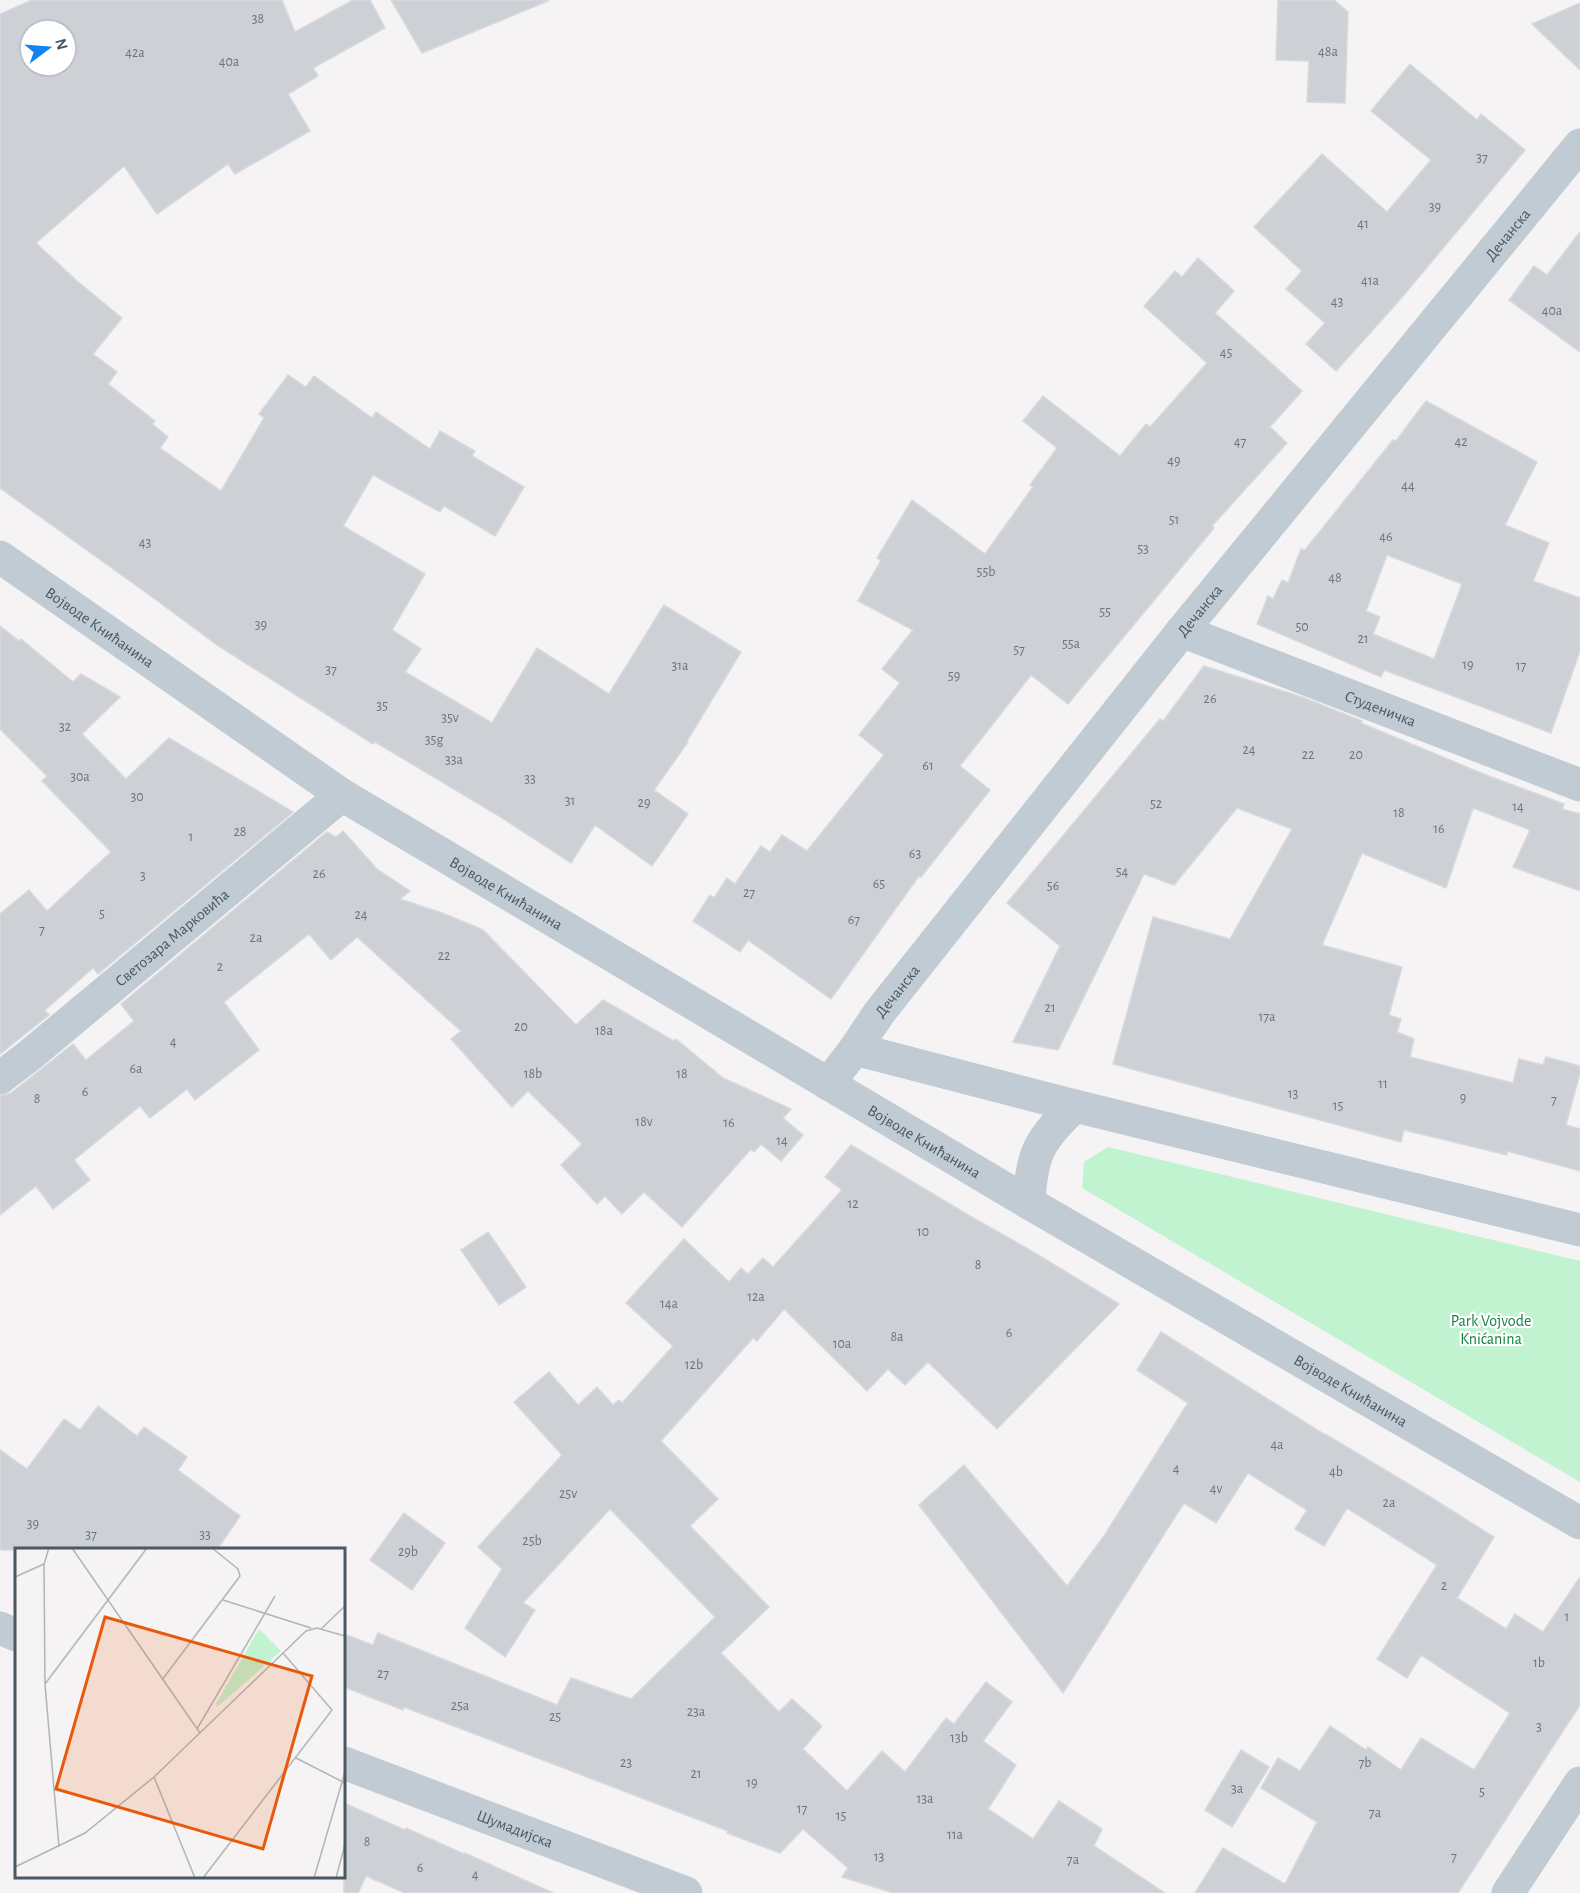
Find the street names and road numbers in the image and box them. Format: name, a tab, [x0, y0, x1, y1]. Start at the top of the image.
street label: Дечанска	[1482, 206, 1533, 264]
street label: Дечанска	[1174, 582, 1226, 640]
street label: Војводе Книћанина	[42, 584, 157, 671]
street label: Студеничка	[1342, 688, 1418, 730]
street label: Војводе Книћанина	[447, 854, 565, 933]
street label: Светозара Марковића	[112, 886, 232, 990]
street label: Дечанска	[872, 962, 923, 1020]
street label: Војводе Книћанина	[865, 1102, 983, 1181]
street label: Војводе Книћанина	[1291, 1352, 1410, 1430]
street label: Шумадијска	[475, 1807, 555, 1851]

